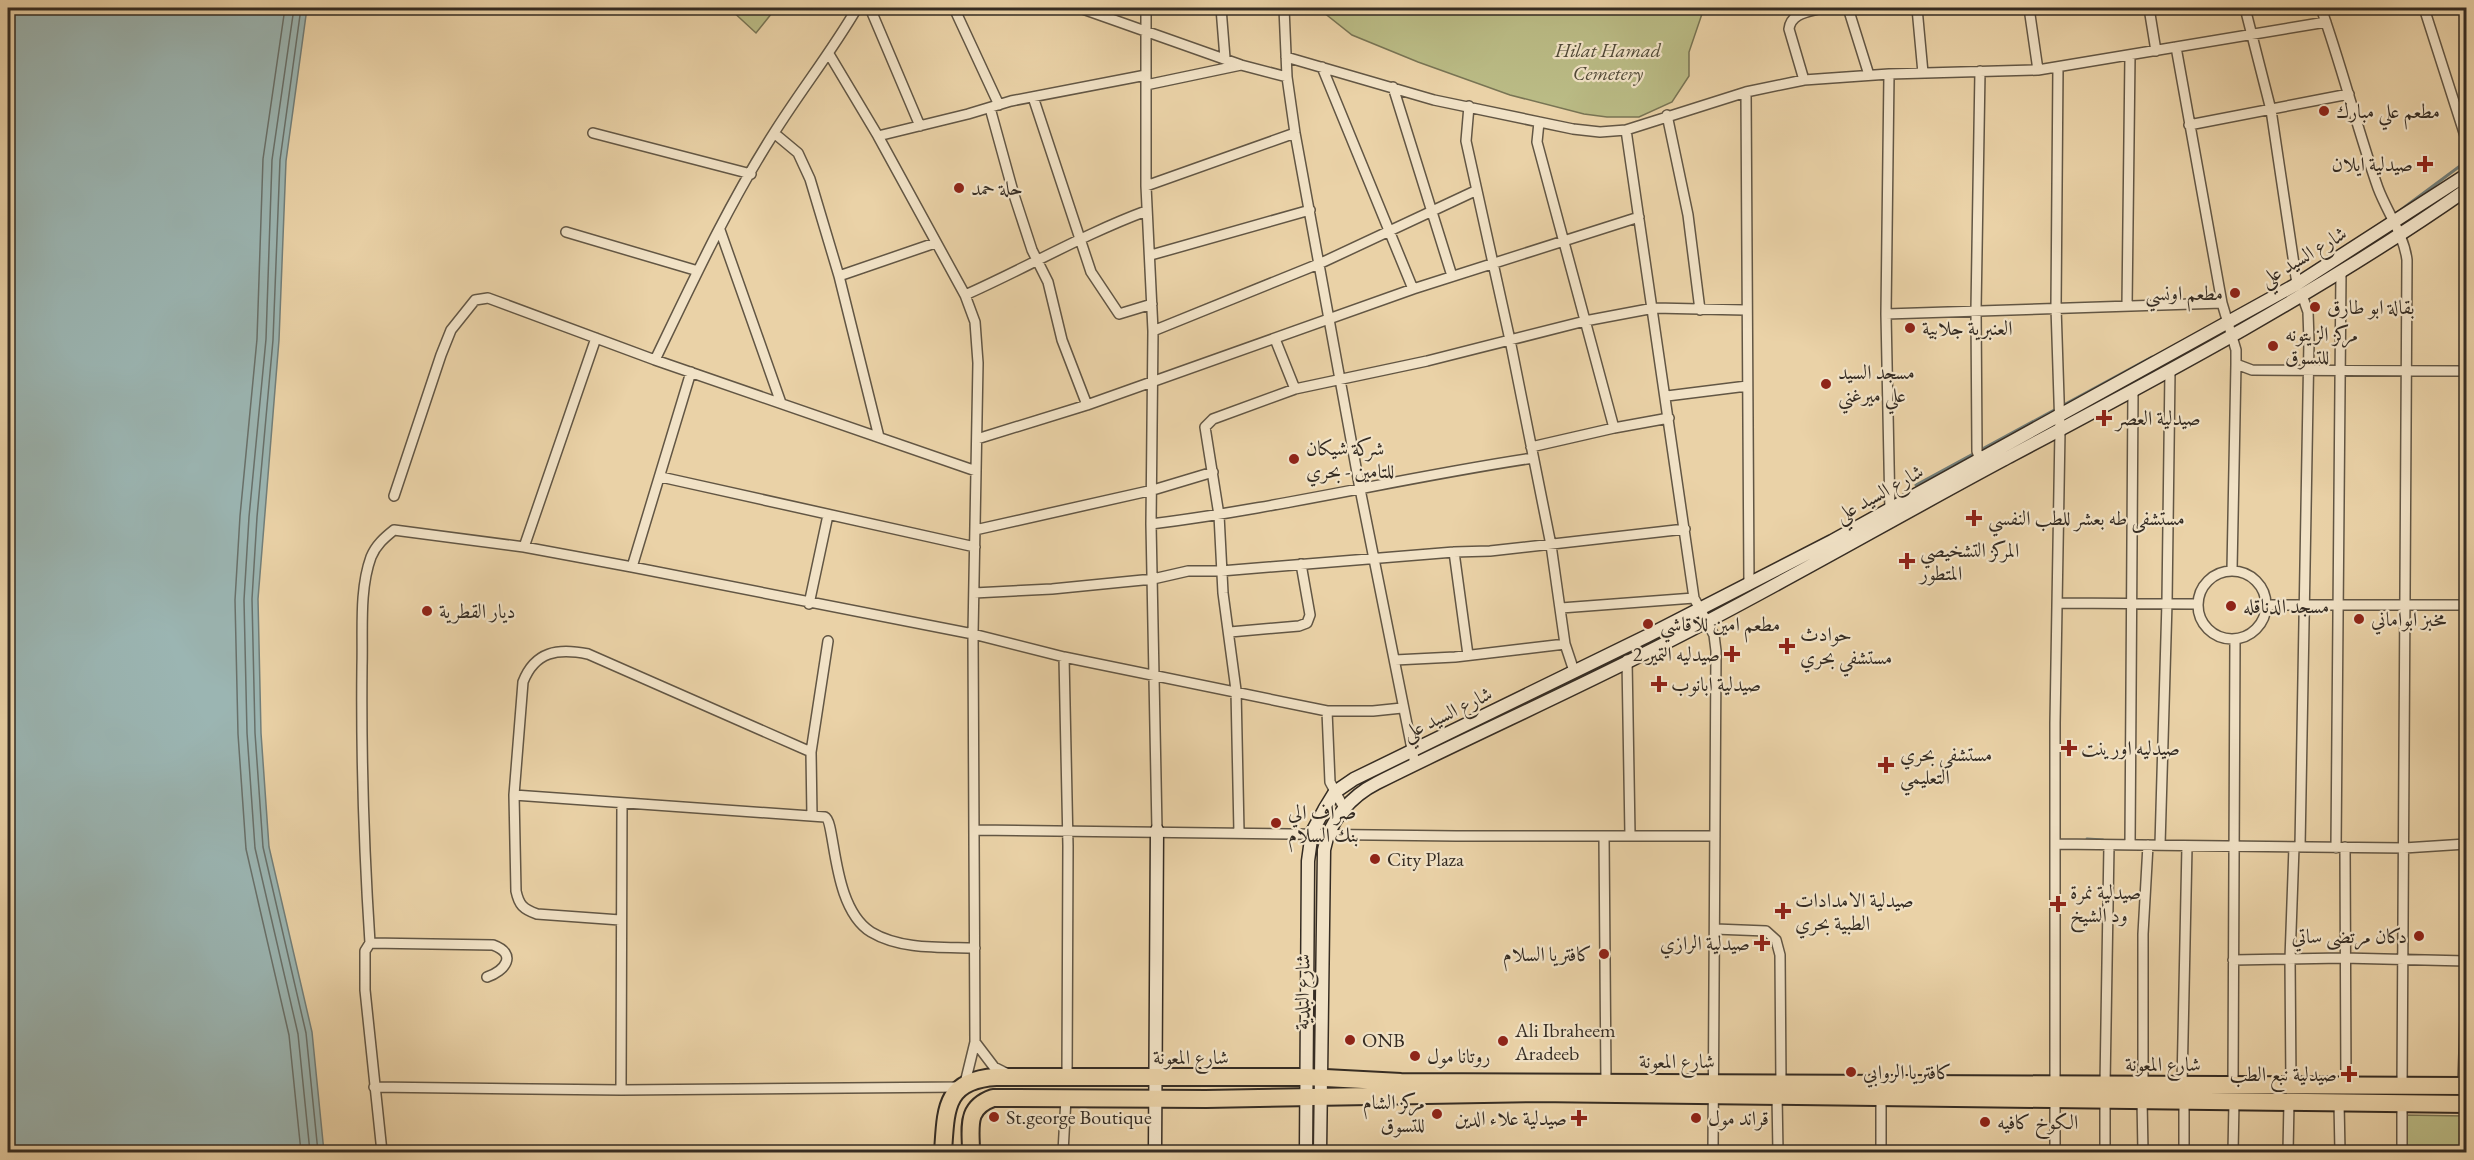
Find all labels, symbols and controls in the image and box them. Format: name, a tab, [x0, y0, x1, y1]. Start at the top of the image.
park label: Hilat Hamad Cemetery	[1554, 37, 1662, 86]
place label: مطعم علي مبارك	[2336, 98, 2440, 131]
marker: مطعم علي مبارك	[2317, 104, 2331, 118]
place label: صيدلية ايلان	[2331, 151, 2413, 177]
marker: صيدلية ايلان	[2418, 157, 2432, 171]
place label: حلة حمد	[971, 175, 1023, 201]
marker: حلة حمد	[952, 181, 966, 195]
street label: شارع السيد علي	[2255, 220, 2355, 298]
place label: مطعم اونسي	[2145, 280, 2223, 312]
marker: مطعم اونسي	[2228, 286, 2242, 300]
place label: بقالة ابو طارق	[2327, 294, 2415, 320]
marker: بقالة ابو طارق	[2308, 300, 2322, 314]
place label: العنبرية جلابية	[1922, 315, 2013, 341]
marker: العنبرية جلابية	[1903, 321, 1917, 335]
place label: مركز الزيتونه للتسوق	[2285, 321, 2358, 370]
marker: مركز الزيتونه للتسوق	[2266, 339, 2280, 353]
place label: مسجد السيد علي ميرغني	[1838, 359, 1915, 415]
marker: مسجد السيد علي ميرغني	[1819, 377, 1833, 391]
place label: صيدلية العصر	[2114, 405, 2201, 432]
marker: صيدلية العصر	[2097, 411, 2111, 425]
place label: شركة شيكان للتامين - بحري	[1306, 435, 1394, 487]
marker: شركة شيكان للتامين - بحري	[1287, 452, 1301, 466]
street label: شارع السيد علي	[1830, 458, 1931, 534]
place label: مستشفى طه بعشر للطب النفسي	[1988, 505, 2185, 537]
marker: مستشفى طه بعشر للطب النفسي	[1965, 509, 1983, 527]
place label: المركز التشخيصي المتطور	[1918, 537, 2019, 586]
marker: المركز التشخيصي المتطور	[1898, 552, 1916, 570]
place label: مسجد الدناقله	[2243, 593, 2329, 619]
place label: ديار القطرية	[439, 598, 515, 624]
marker: مسجد الدناقله	[2224, 599, 2238, 613]
marker: ديار القطرية	[420, 604, 434, 618]
place label: مخبز ابواماني	[2371, 606, 2446, 635]
place label: مطعم امين للاقاشي	[1660, 611, 1780, 643]
marker: مخبز ابواماني	[2352, 612, 2366, 626]
marker: مطعم امين للاقاشي	[1641, 617, 1655, 631]
place label: حوادث مستشفي بحري	[1800, 621, 1892, 677]
marker: حوادث مستشفي بحري	[1778, 637, 1796, 655]
place label: صيدليه التمير 2	[1633, 641, 1720, 667]
marker: صيدليه التمير 2	[1725, 647, 1739, 661]
place label: صيدلية ابانوب	[1671, 671, 1761, 697]
marker: صيدلية ابانوب	[1652, 677, 1666, 691]
street label: شارع السيد علي	[1398, 680, 1499, 752]
place label: صيدليه اورينت	[2081, 735, 2180, 761]
place label: مستشفى بحري التعليمي	[1900, 741, 1992, 796]
marker: صيدليه اورينت	[2062, 741, 2076, 755]
marker: مستشفى بحري التعليمي	[1877, 756, 1895, 774]
place label: صراف الي بنك السلام	[1288, 799, 1359, 853]
marker: صراف الي بنك السلام	[1269, 816, 1283, 830]
place label: City Plaza	[1387, 846, 1464, 872]
marker: City Plaza	[1368, 852, 1382, 866]
place label: صيدلية نمرة ود الشيخ	[2070, 879, 2141, 933]
place label: صيدلية الامدادات الطبية بحري	[1795, 887, 1914, 939]
marker: صيدلية نمرة ود الشيخ	[2051, 897, 2065, 911]
marker: صيدلية الامدادات الطبية بحري	[1776, 904, 1790, 918]
place label: دكان مرتضى ساتي	[2291, 923, 2407, 952]
marker: دكان مرتضى ساتي	[2412, 929, 2426, 943]
place label: صيدلية الرازي	[1660, 930, 1750, 959]
marker: صيدلية الرازي	[1755, 936, 1769, 950]
place label: كافتريا السلام	[1503, 941, 1592, 972]
marker: كافتريا السلام	[1597, 947, 1611, 961]
street label: شارع البلدية	[1288, 954, 1321, 1030]
place label: Ali Ibraheem Aradeeb	[1514, 1017, 1616, 1066]
place label: ONB	[1362, 1027, 1405, 1053]
marker: ONB	[1343, 1033, 1357, 1047]
marker: Ali Ibraheem Aradeeb	[1496, 1034, 1510, 1048]
place label: روتانا مول	[1427, 1043, 1490, 1069]
street label: شارع المعونة	[1153, 1044, 1229, 1075]
street label: شارع المعونة	[1639, 1048, 1715, 1079]
marker: روتانا مول	[1408, 1049, 1422, 1063]
street label: شارع المعونة	[2125, 1051, 2201, 1082]
place label: كافتريا الروابي	[1863, 1059, 1952, 1088]
place label: صيدلية نبع الطب	[2230, 1061, 2337, 1092]
marker: كافتريا الروابي	[1844, 1065, 1858, 1079]
marker: صيدلية نبع الطب	[2342, 1067, 2356, 1081]
place label: مركز الشام للتسوق	[1363, 1089, 1425, 1138]
place label: St.george Boutique	[1006, 1104, 1152, 1130]
place label: صيدلية علاء الدين	[1454, 1105, 1567, 1131]
place label: قراند مول	[1708, 1105, 1769, 1131]
marker: مركز الشام للتسوق	[1430, 1107, 1444, 1121]
place label: الكوخ كافيه	[1997, 1109, 2078, 1140]
marker: St.george Boutique	[987, 1110, 1001, 1124]
marker: صيدلية علاء الدين	[1572, 1111, 1586, 1125]
marker: قراند مول	[1689, 1111, 1703, 1125]
marker: الكوخ كافيه	[1978, 1115, 1992, 1129]

